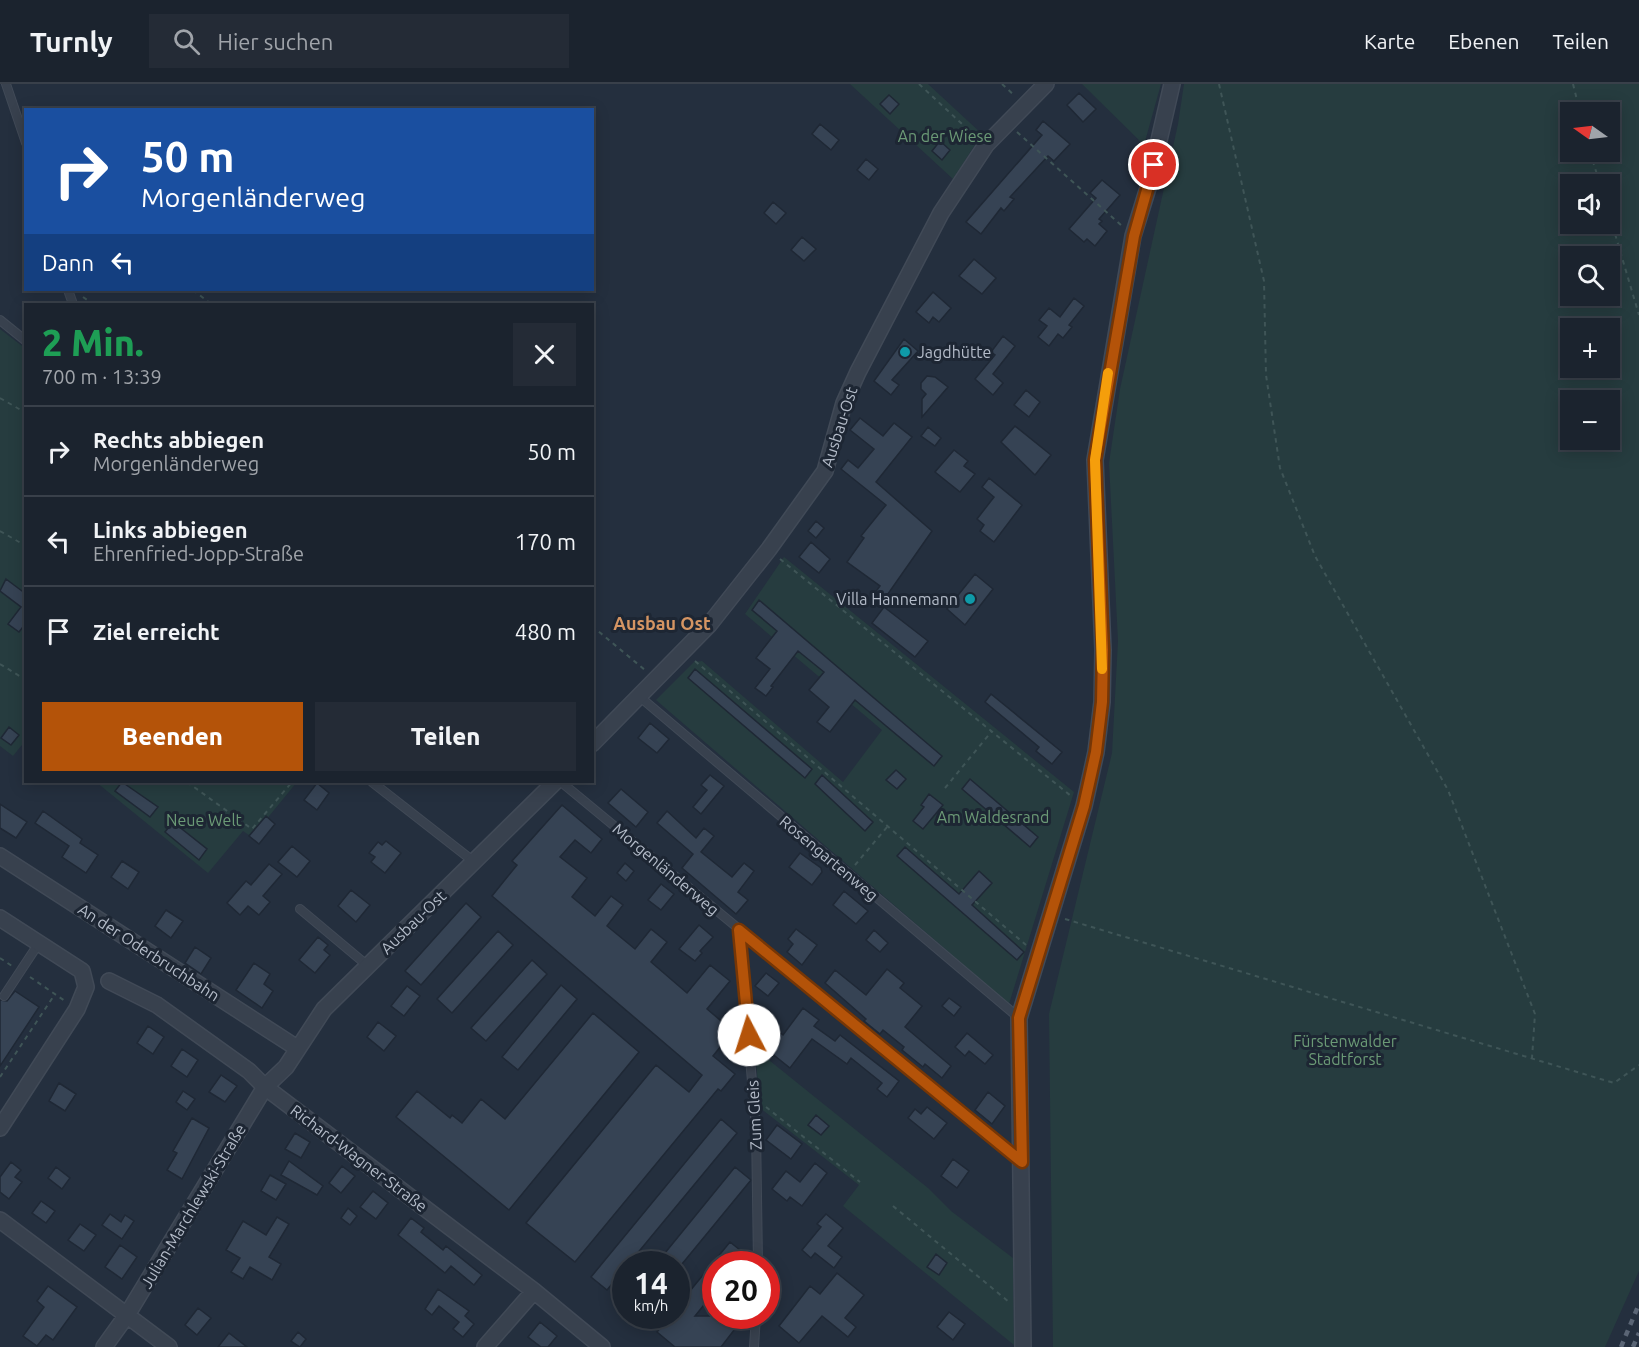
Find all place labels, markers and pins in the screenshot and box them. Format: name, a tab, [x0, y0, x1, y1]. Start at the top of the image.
pin	[1128, 139, 1179, 190]
place label: Jagdhütte	[917, 343, 991, 361]
marker: Jagdhütte	[898, 345, 912, 359]
place label: Villa Hannemann	[836, 590, 958, 608]
marker: Villa Hannemann	[963, 592, 977, 606]

